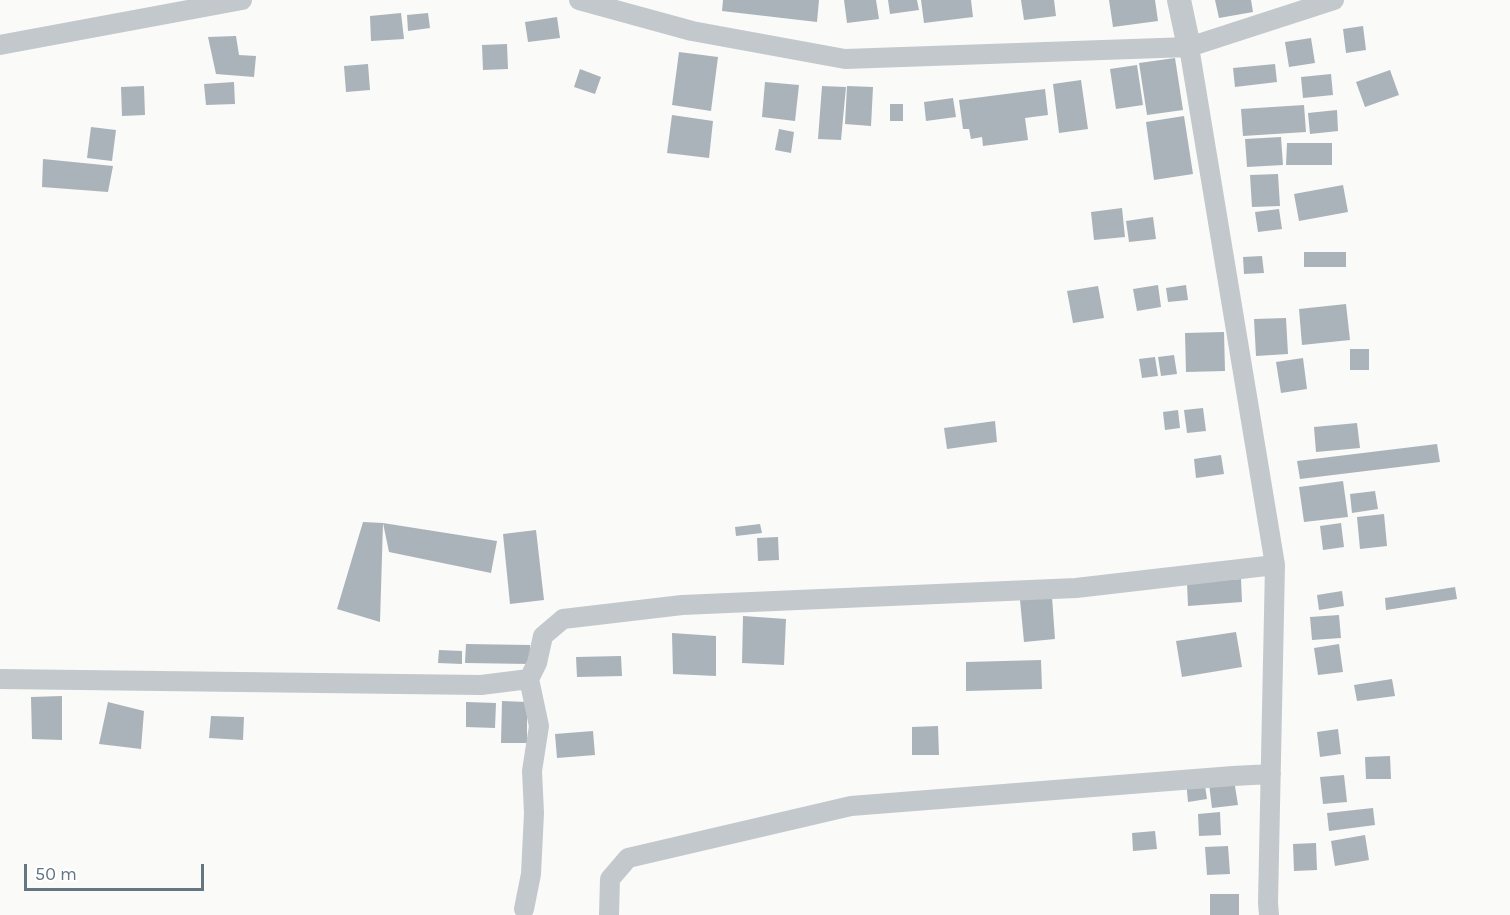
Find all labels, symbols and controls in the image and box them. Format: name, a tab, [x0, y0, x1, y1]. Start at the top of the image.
scale bar	[27, 852, 207, 890]
text: 50 m	[35, 863, 77, 885]

